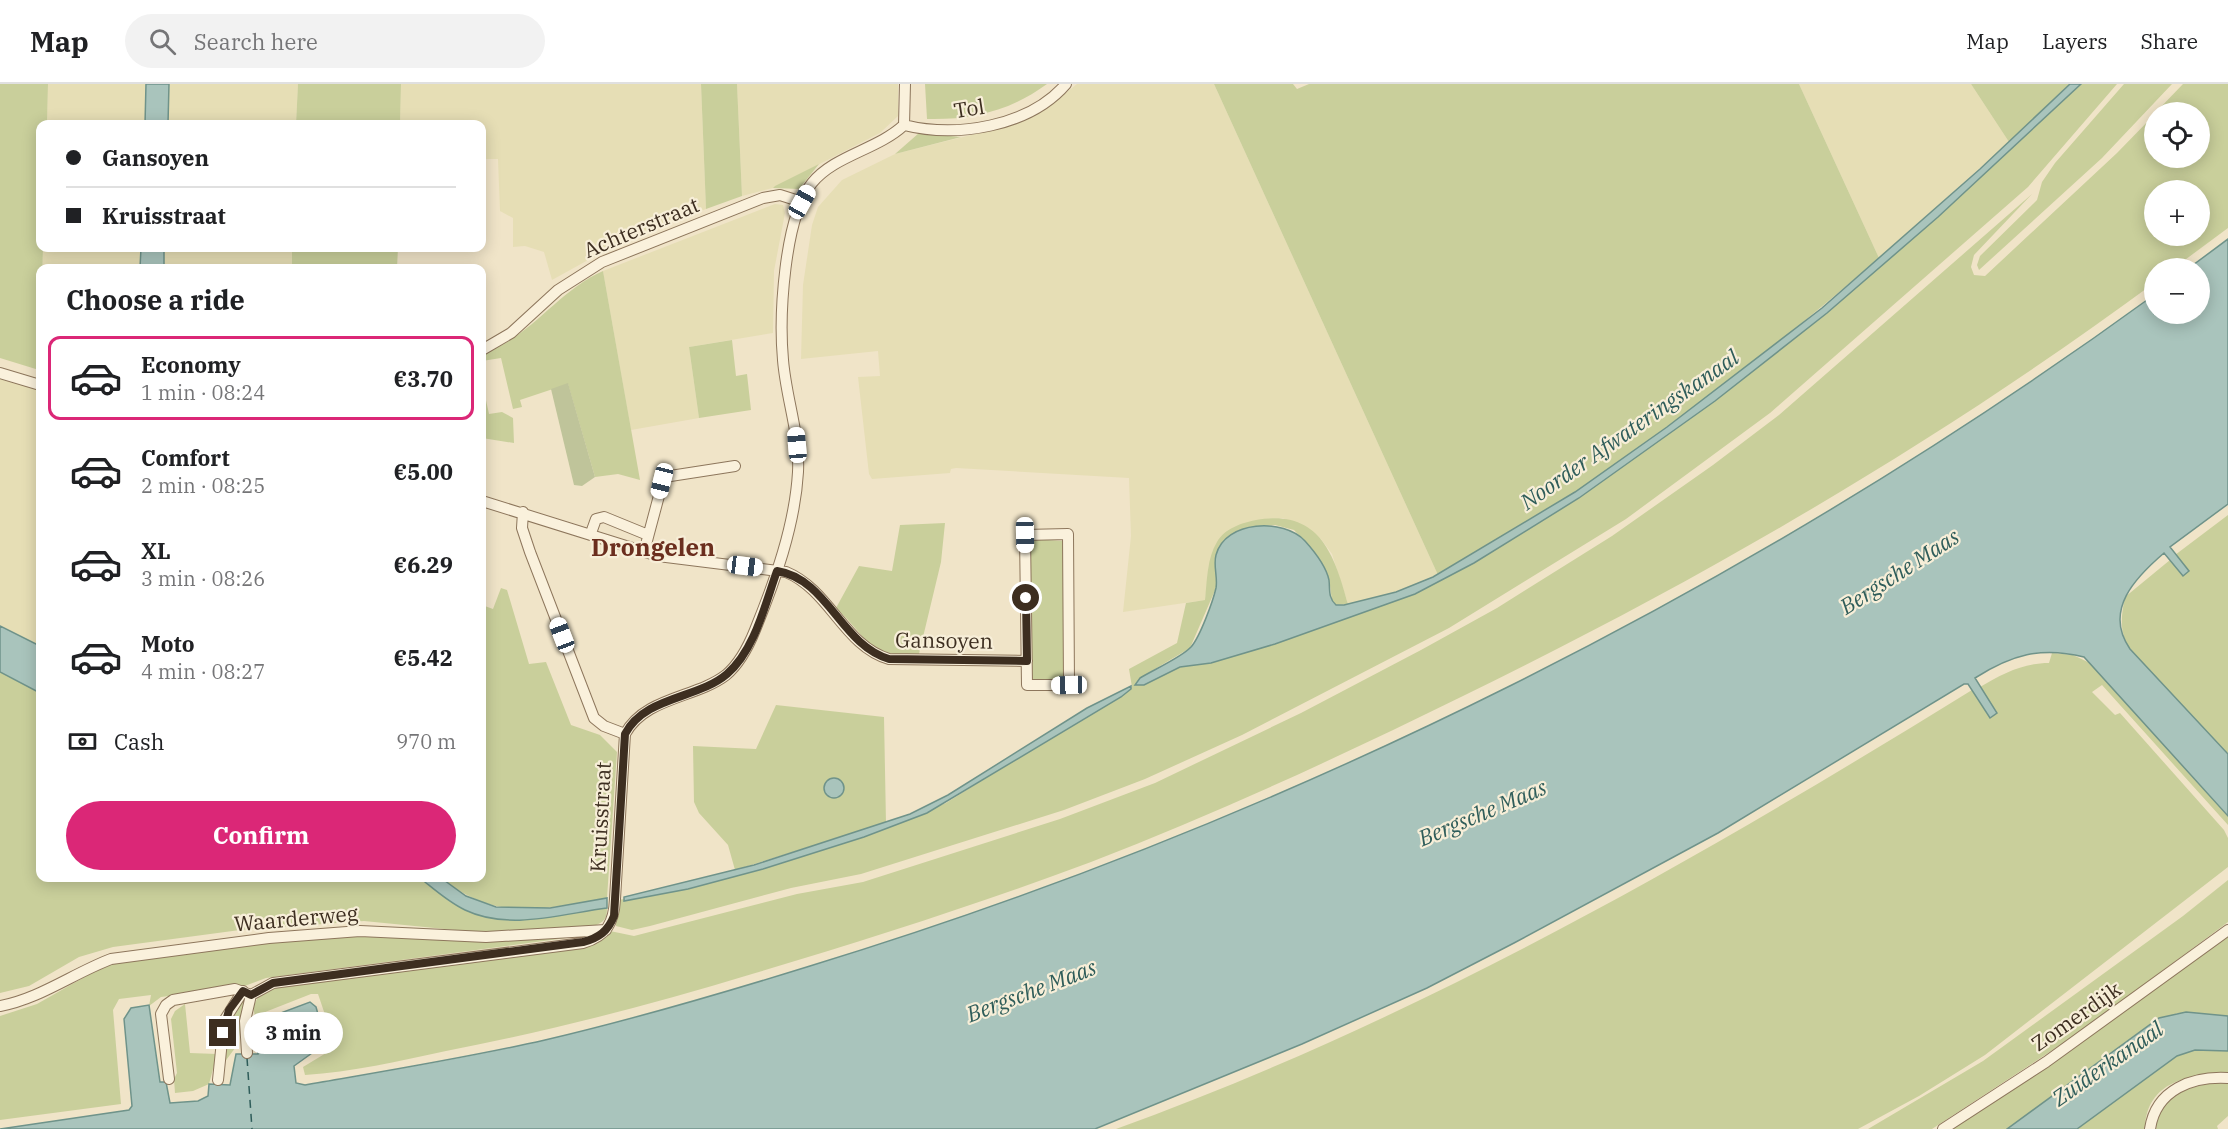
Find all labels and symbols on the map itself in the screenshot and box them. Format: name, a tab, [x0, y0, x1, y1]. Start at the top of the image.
street label: Tol	[952, 92, 986, 124]
car	[785, 182, 819, 222]
street label: Achterstraat	[579, 190, 703, 264]
water label: Noorder Afwateringskanaal	[1513, 342, 1745, 516]
car	[786, 426, 808, 464]
car	[649, 461, 675, 501]
car	[1016, 517, 1034, 553]
water label: Bergsche Maas	[1833, 521, 1965, 621]
district label: Drongelen	[591, 531, 715, 563]
car	[726, 555, 764, 577]
route start	[1012, 584, 1039, 611]
car	[547, 615, 577, 655]
street label: Gansoyen	[895, 625, 993, 655]
car	[1051, 676, 1087, 694]
street label: Kruisstraat	[583, 761, 617, 873]
water label: Bergsche Maas	[1412, 772, 1551, 852]
street label: Waarderweg	[233, 899, 360, 937]
water label: Bergsche Maas	[961, 952, 1101, 1028]
street label: Zomerdijk	[2025, 974, 2127, 1057]
callout: 3 min	[244, 1012, 343, 1054]
water label: Zuiderkanaal	[2045, 1014, 2169, 1113]
route end	[209, 1019, 236, 1046]

